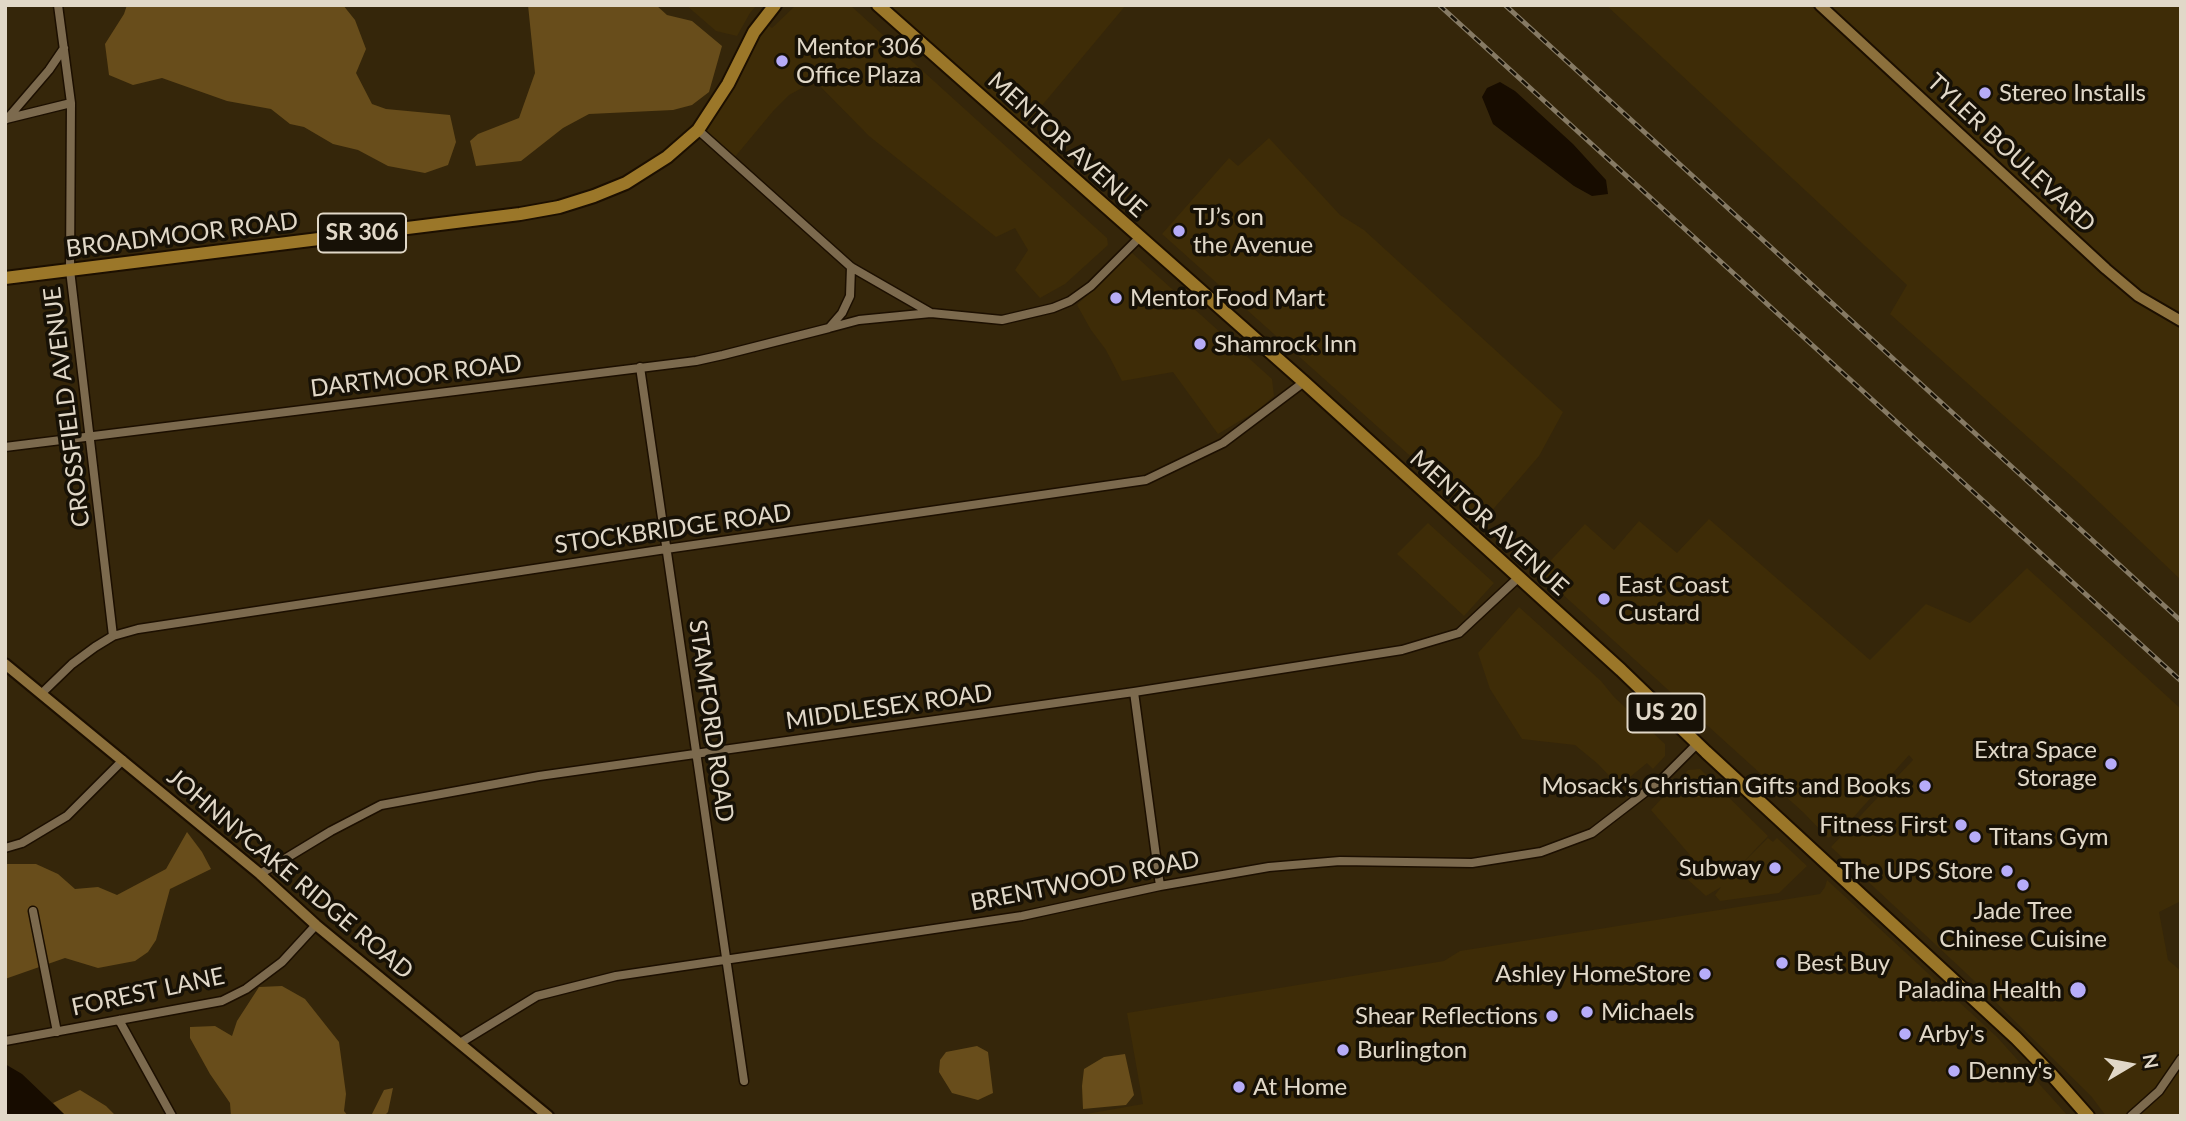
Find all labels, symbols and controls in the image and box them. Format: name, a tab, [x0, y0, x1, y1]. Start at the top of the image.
place label: Mentor 306 Office Plaza	[796, 33, 923, 89]
marker: Mentor 306 Office Plaza	[774, 53, 790, 69]
street label: MENTOR AVENUE	[982, 66, 1152, 224]
street label: TYLER BOULEVARD	[1921, 68, 2101, 238]
place label: Stereo Installs	[1999, 79, 2146, 107]
marker: Stereo Installs	[1977, 85, 1993, 101]
place label: TJ’s on the Avenue	[1193, 203, 1313, 259]
street label: BROADMOOR ROAD	[64, 206, 300, 264]
road number: SR 306	[318, 214, 406, 252]
marker: TJ’s on the Avenue	[1171, 223, 1187, 239]
place label: Mentor Food Mart	[1130, 284, 1325, 312]
street label: CROSSFIELD AVENUE	[38, 285, 96, 529]
marker: Mentor Food Mart	[1108, 290, 1124, 306]
place label: Shamrock Inn	[1214, 330, 1357, 358]
marker: Shamrock Inn	[1192, 336, 1208, 352]
street label: DARTMOOR ROAD	[309, 349, 523, 403]
street label: MENTOR AVENUE	[1404, 444, 1574, 602]
street label: STOCKBRIDGE ROAD	[553, 498, 793, 560]
place label: East Coast Custard	[1618, 571, 1729, 627]
marker: East Coast Custard	[1596, 591, 1612, 607]
street label: STAMFORD ROAD	[683, 618, 739, 824]
street label: MIDDLESEX ROAD	[784, 678, 994, 736]
road number: US 20	[1628, 694, 1704, 733]
place label: Extra Space Storage	[1974, 736, 2097, 792]
marker: Extra Space Storage	[2103, 756, 2119, 772]
street label: JOHNNYCAKE RIDGE ROAD	[161, 763, 419, 985]
place label: Mosack's Christian Gifts and Books	[1542, 772, 1911, 800]
marker: Mosack's Christian Gifts and Books	[1917, 778, 1933, 794]
place label: Fitness First	[1819, 811, 1947, 839]
marker: Fitness First	[1953, 817, 1969, 833]
place label: Titans Gym	[1989, 823, 2109, 851]
marker: Titans Gym	[1967, 829, 1983, 845]
street label: BRENTWOOD ROAD	[968, 845, 1202, 917]
place label: Subway	[1679, 854, 1761, 882]
place label: The UPS Store	[1840, 857, 1993, 885]
marker: Subway	[1767, 860, 1783, 876]
marker: The UPS Store	[1999, 863, 2015, 879]
marker: Jade Tree Chinese Cuisine	[2015, 877, 2031, 893]
place label: Jade Tree Chinese Cuisine	[1939, 897, 2107, 953]
place label: Best Buy	[1796, 949, 1890, 977]
marker: Best Buy	[1774, 955, 1790, 971]
place label: Ashley HomeStore	[1495, 960, 1691, 988]
street label: FOREST LANE	[69, 962, 227, 1022]
marker: Ashley HomeStore	[1697, 966, 1713, 982]
place label: Paladina Health	[1898, 976, 2062, 1004]
marker: Paladina Health	[2068, 980, 2088, 1000]
place label: Michaels	[1601, 998, 1694, 1026]
place label: Shear Reflections	[1355, 1002, 1538, 1030]
marker: Michaels	[1579, 1004, 1595, 1020]
marker: Shear Reflections	[1544, 1008, 1560, 1024]
place label: Arby's	[1919, 1020, 1985, 1048]
marker: Arby's	[1897, 1026, 1913, 1042]
north arrow	[2095, 1030, 2165, 1100]
place label: Burlington	[1357, 1036, 1467, 1064]
marker: Burlington	[1335, 1042, 1351, 1058]
text: N	[2139, 1052, 2164, 1070]
place label: Denny's	[1968, 1057, 2053, 1085]
marker: Denny's	[1946, 1063, 1962, 1079]
place label: At Home	[1253, 1073, 1347, 1101]
marker: At Home	[1231, 1079, 1247, 1095]

